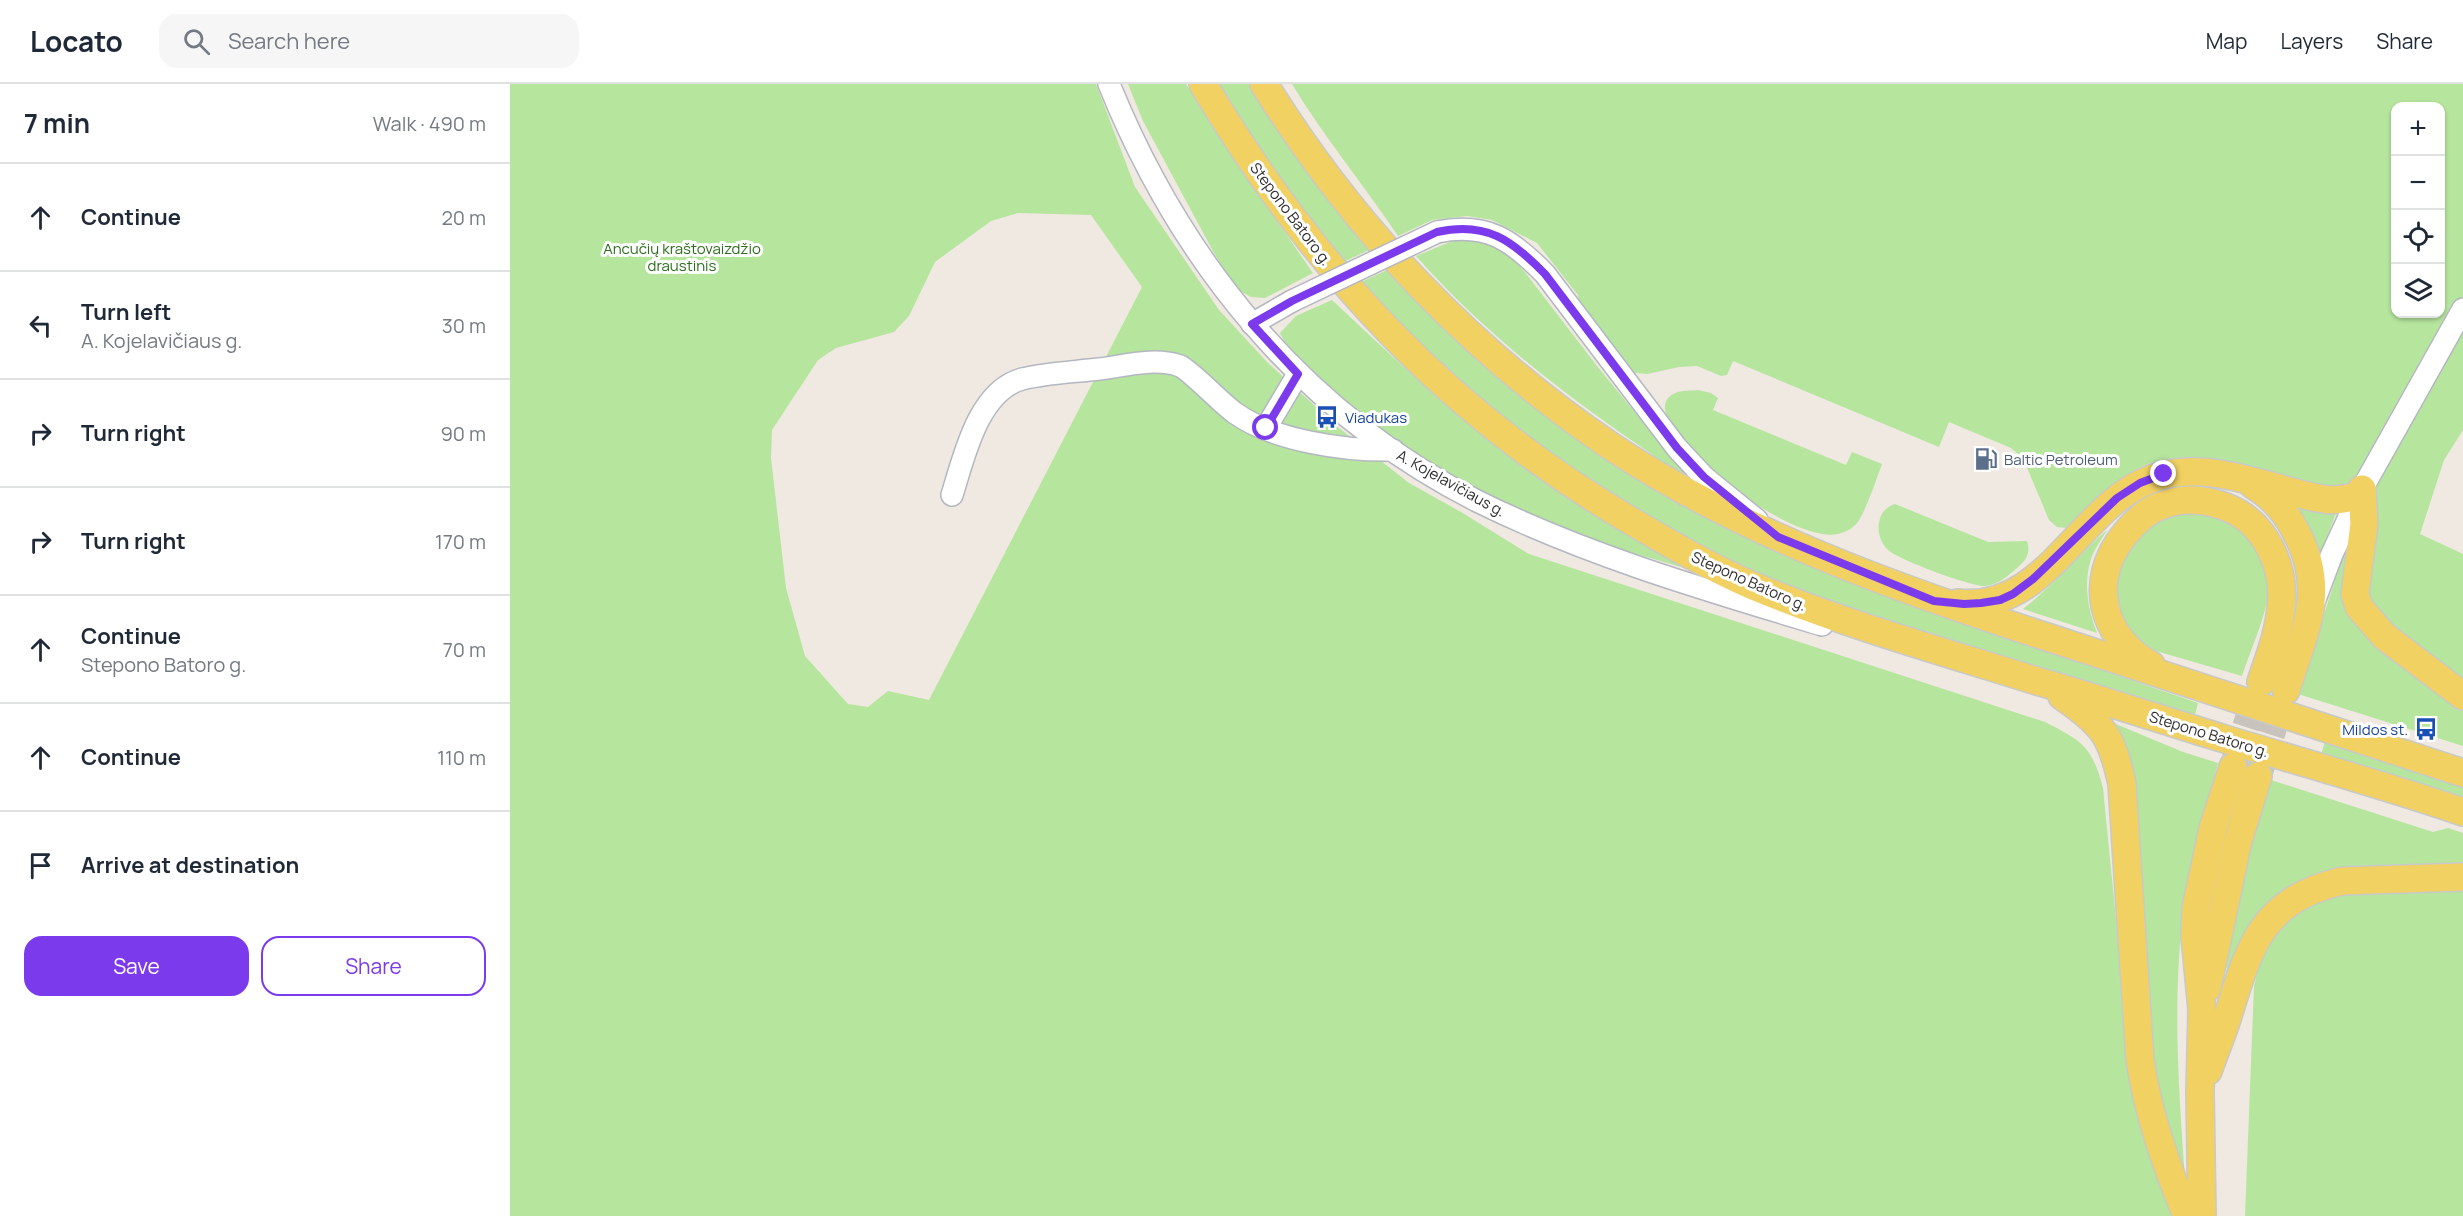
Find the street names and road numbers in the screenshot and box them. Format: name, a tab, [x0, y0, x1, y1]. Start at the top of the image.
street label: Stepono Batoro g.	[1245, 158, 1337, 270]
street label: A. Kojelavičiaus g.	[1393, 444, 1509, 522]
street label: Stepono Batoro g.	[1688, 546, 1810, 616]
street label: Stepono Batoro g.	[2147, 706, 2271, 762]

